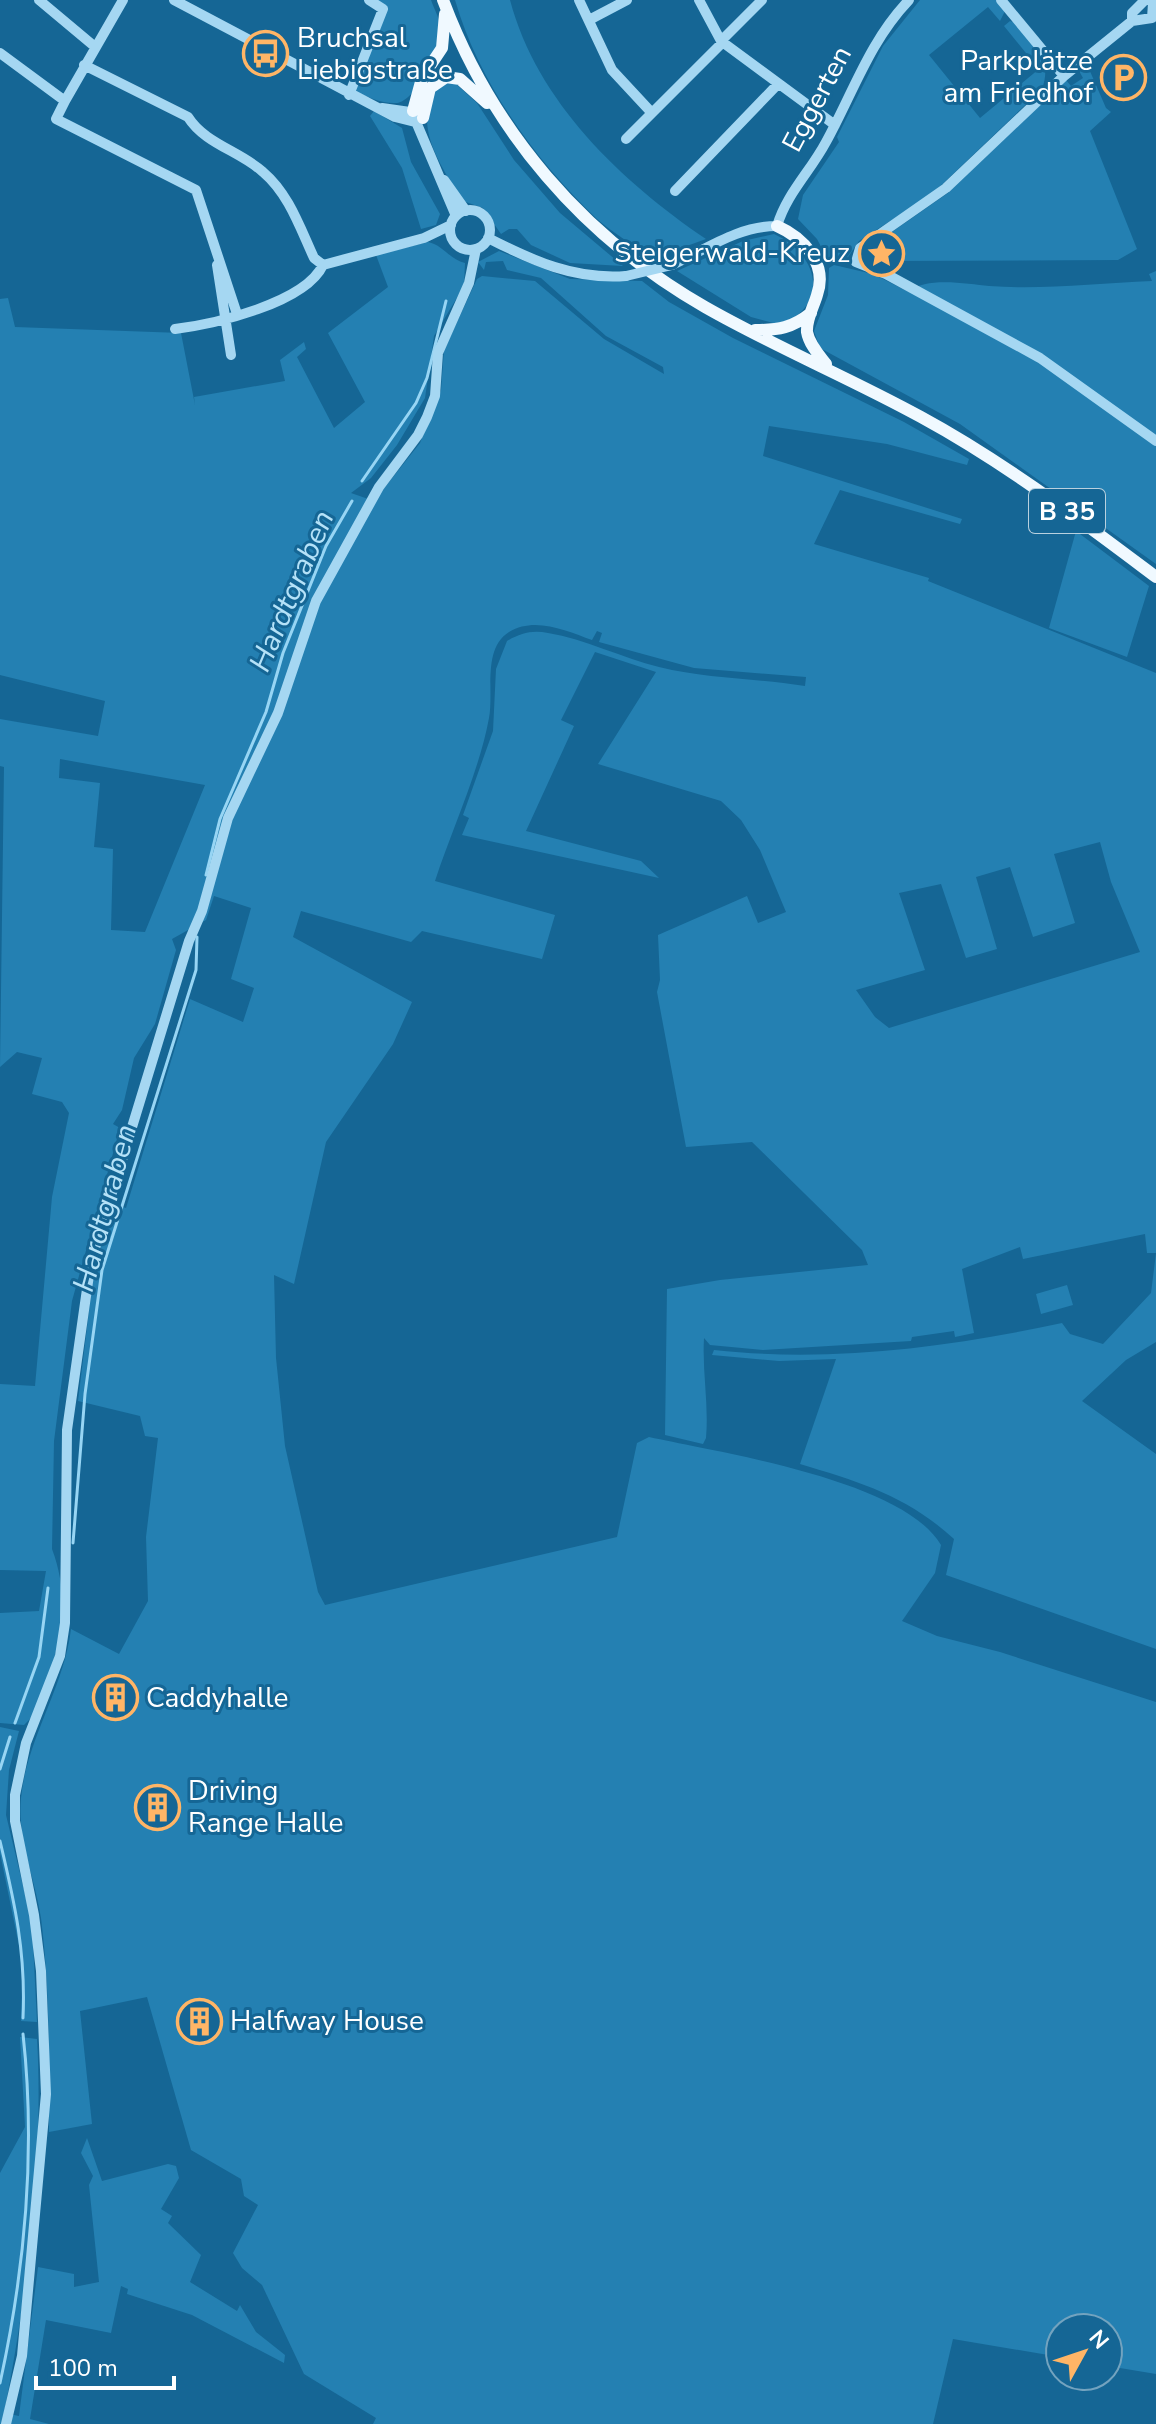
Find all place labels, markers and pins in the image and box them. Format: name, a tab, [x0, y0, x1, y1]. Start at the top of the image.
place label: Bruchsal Liebigstraße	[297, 19, 453, 89]
bus stop icon: Bruchsal Liebigstraße	[242, 30, 290, 78]
place label: Parkplätze am Friedhof	[944, 42, 1094, 112]
parking icon: Parkplätze am Friedhof	[1100, 53, 1148, 101]
place icon: Steigerwald-Kreuz	[857, 229, 905, 277]
place label: Steigerwald-Kreuz	[614, 234, 850, 272]
building icon: Caddyhalle	[91, 1674, 139, 1722]
place label: Caddyhalle	[146, 1679, 288, 1717]
place label: Driving Range Halle	[188, 1772, 343, 1842]
building icon: Driving Range Halle	[133, 1783, 181, 1831]
building icon: Halfway House	[175, 1997, 223, 2045]
place label: Halfway House	[230, 2002, 424, 2040]

